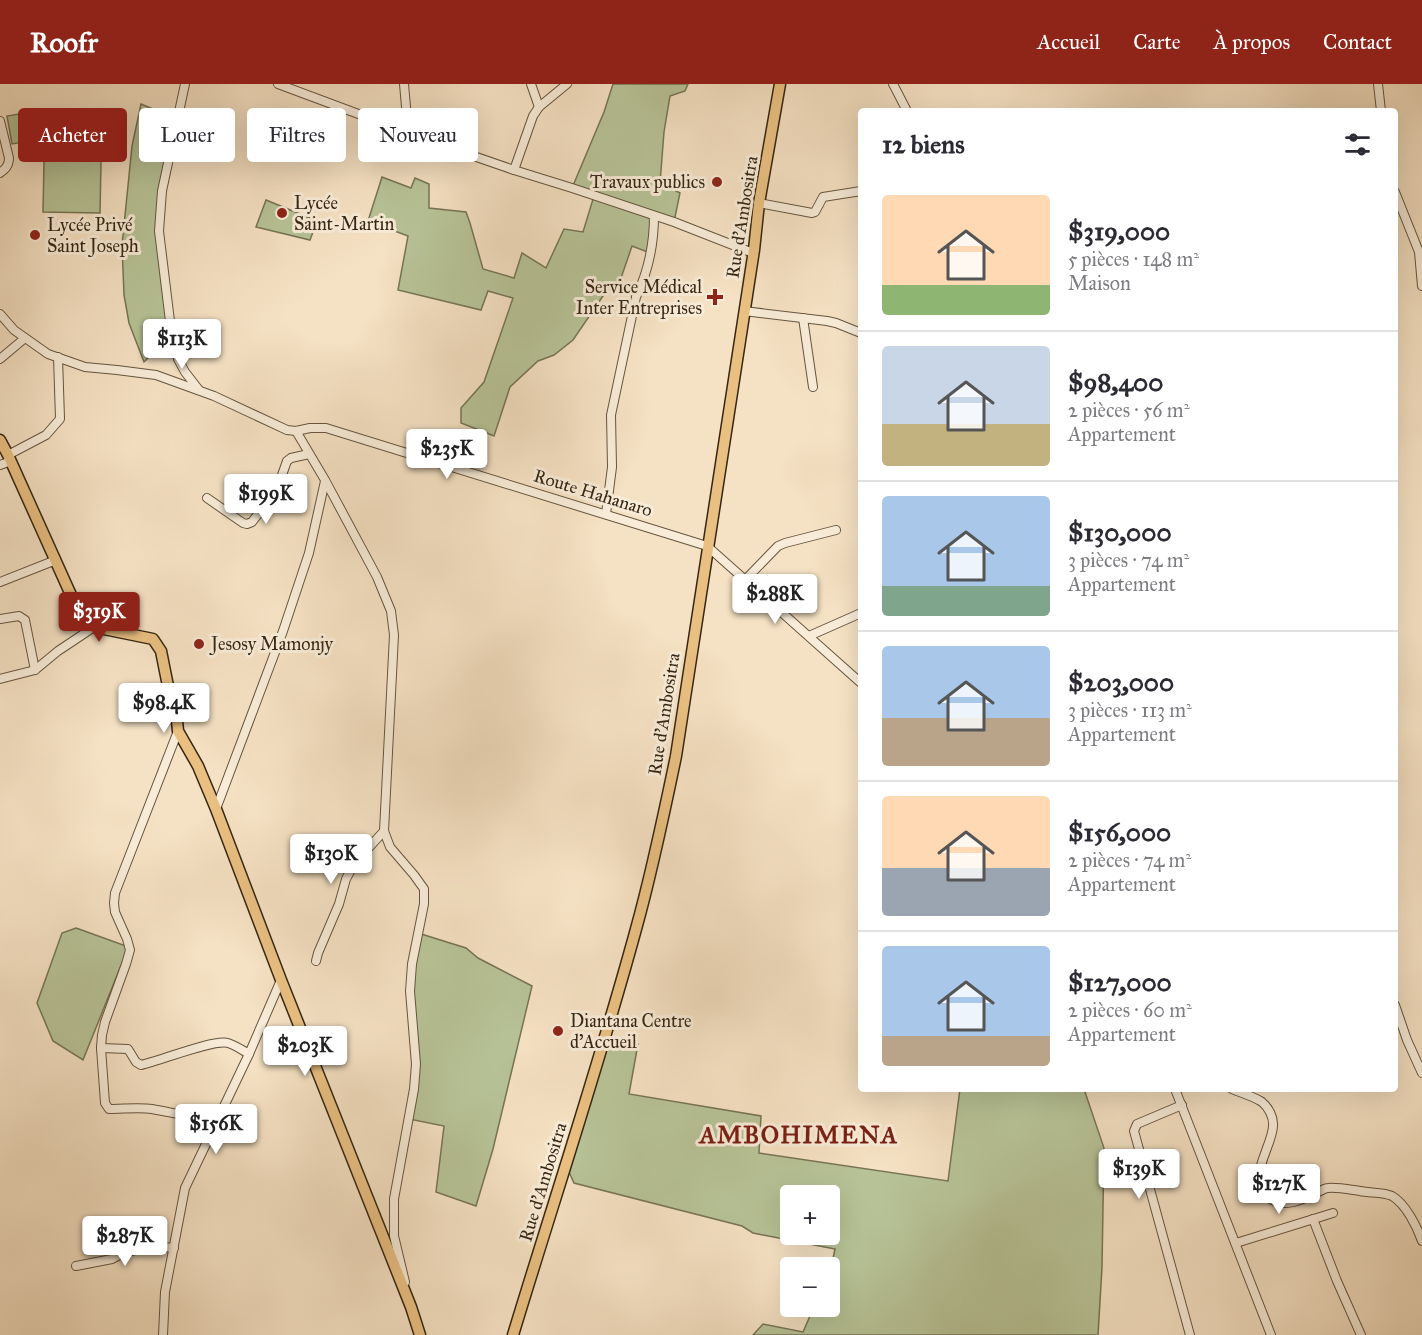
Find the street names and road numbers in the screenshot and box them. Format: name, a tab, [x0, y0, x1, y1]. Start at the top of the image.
street label: Rue d'Ambositra	[721, 154, 763, 280]
street label: Route Hahanaro	[531, 464, 655, 522]
street label: Rue d'Ambositra	[643, 651, 685, 777]
street label: Rue d'Ambositra	[514, 1119, 572, 1244]

